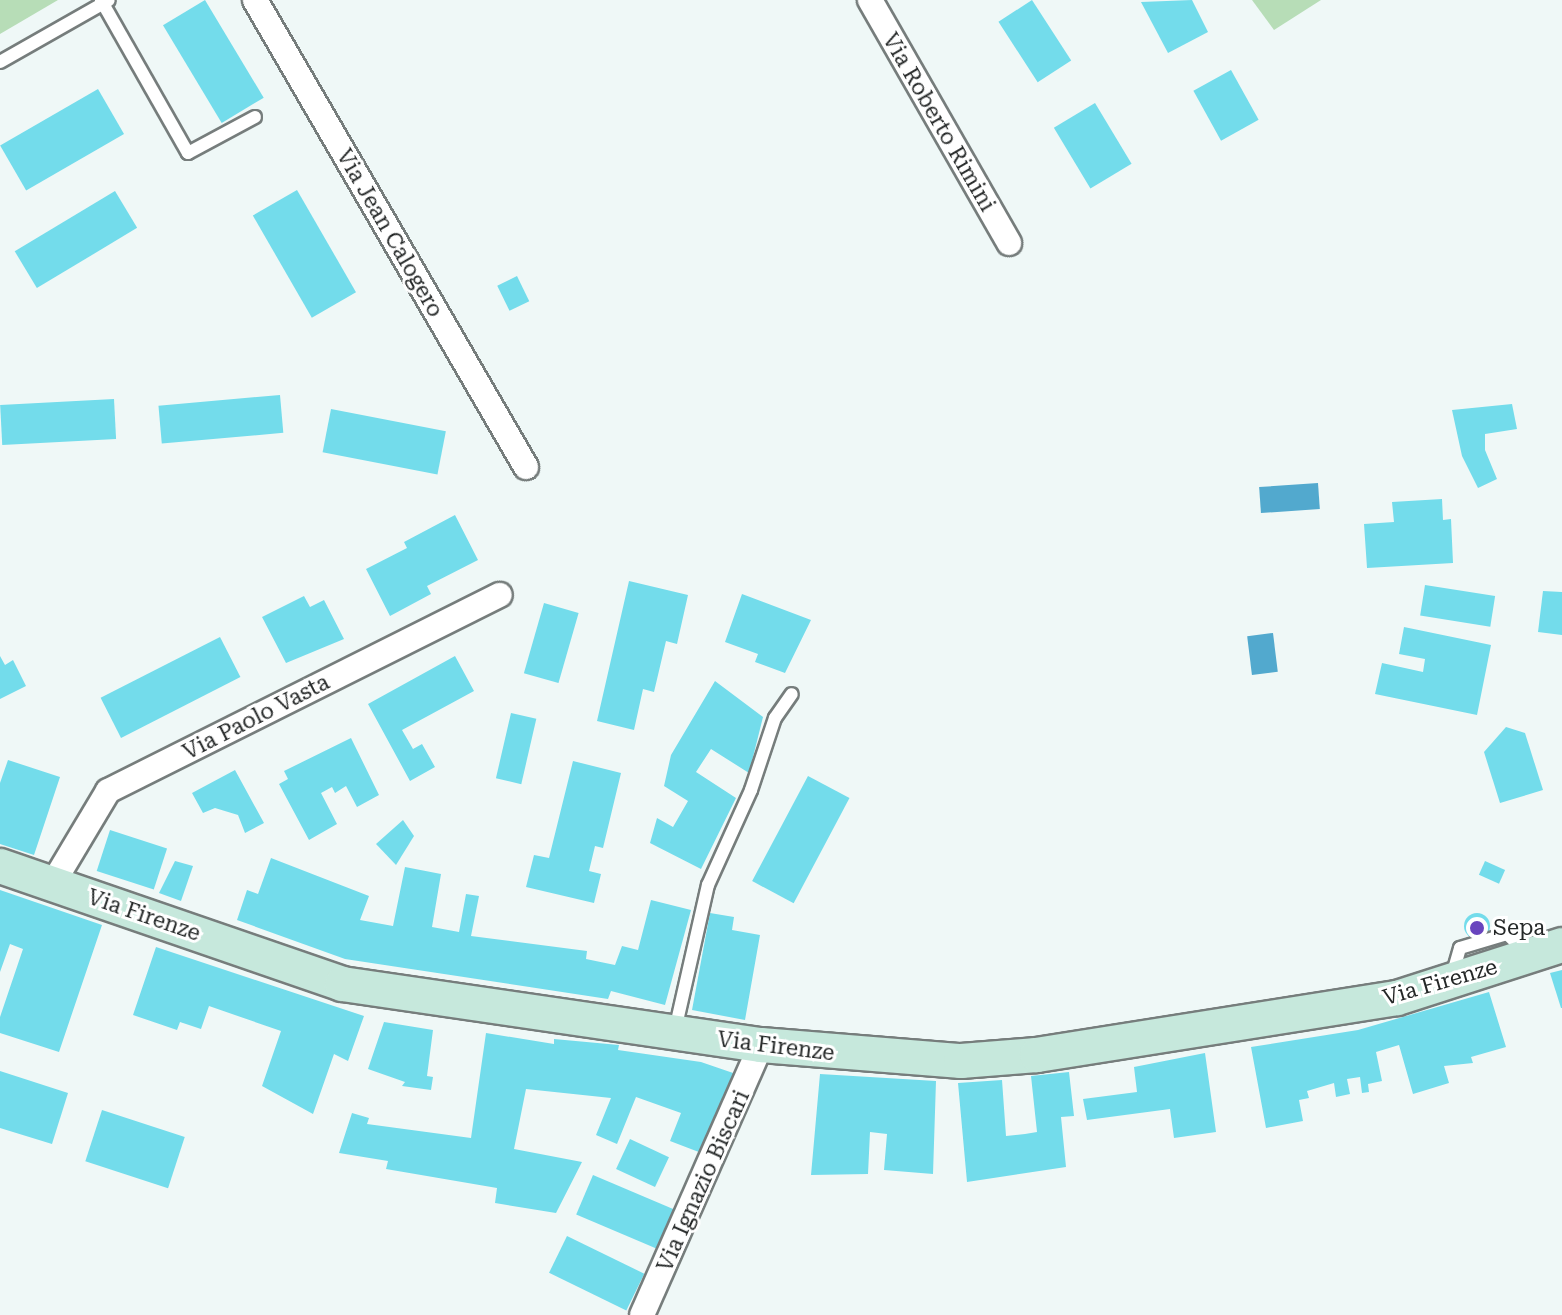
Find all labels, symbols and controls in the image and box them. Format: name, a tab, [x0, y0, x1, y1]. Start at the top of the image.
street label: Via Roberto Rimini	[877, 28, 1001, 216]
street label: Via Jean Calogero	[331, 144, 449, 322]
street label: Via Paolo Vasta	[178, 669, 334, 765]
street label: Via Firenze	[84, 883, 204, 947]
place label: Sepa	[1493, 915, 1545, 941]
marker: Sepa	[1468, 919, 1486, 937]
street label: Via Firenze	[1380, 953, 1500, 1011]
street label: Via Firenze	[716, 1026, 836, 1066]
street label: Via Ignazio Biscari	[651, 1086, 755, 1276]

